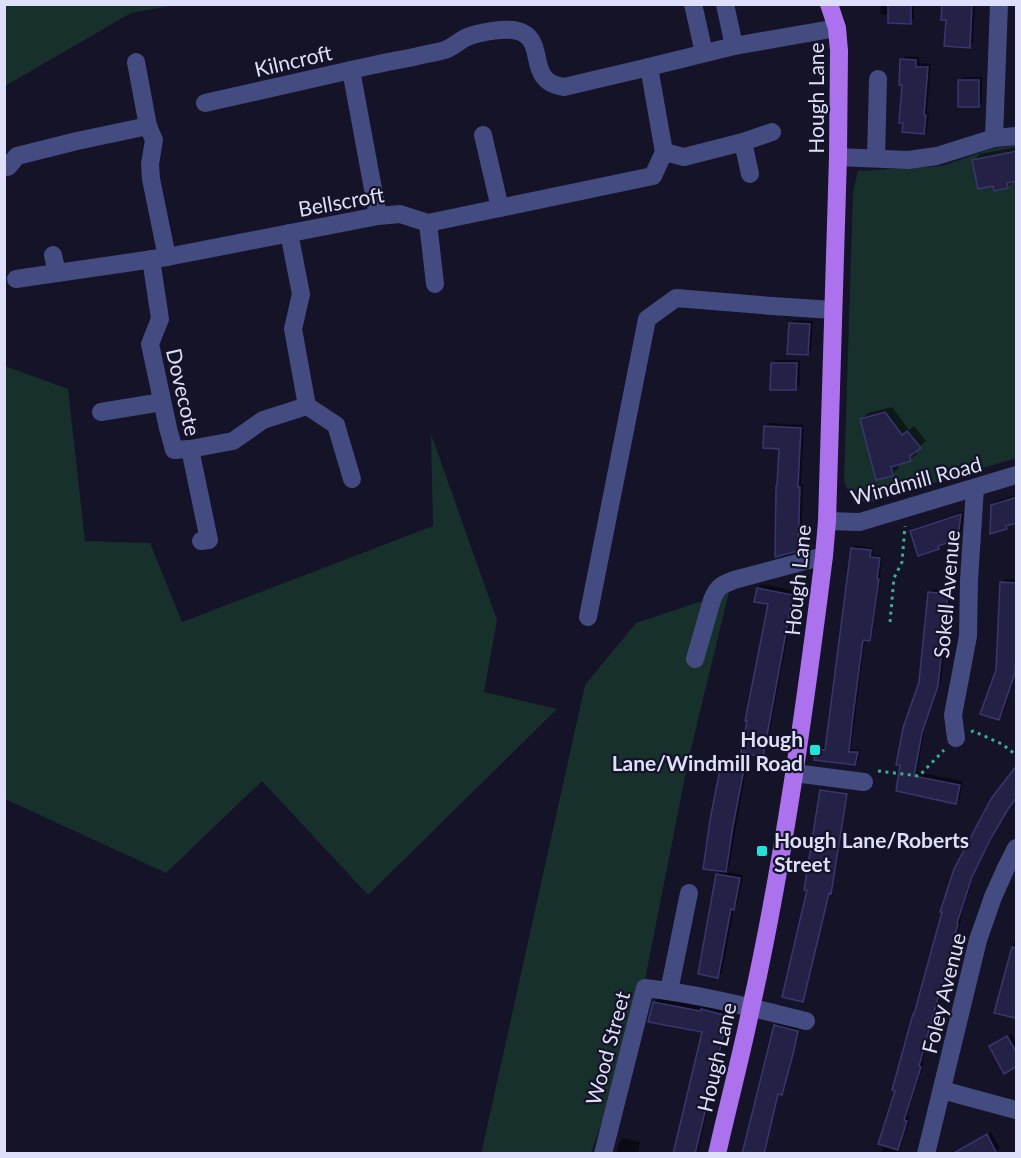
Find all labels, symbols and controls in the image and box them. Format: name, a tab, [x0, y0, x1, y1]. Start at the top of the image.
street label: Kilncroft	[252, 39, 335, 81]
street label: Hough Lane	[803, 42, 828, 154]
street label: Bellscroft	[296, 181, 387, 221]
street label: Dovecote	[162, 346, 206, 438]
street label: Windmill Road	[848, 451, 984, 509]
street label: Hough Lane	[779, 523, 815, 637]
street label: Sokell Avenue	[928, 529, 964, 659]
place label: Hough Lane/Windmill Road	[612, 726, 803, 775]
marker: Hough Lane/Windmill Road	[808, 743, 822, 757]
place label: Hough Lane/Roberts Street	[774, 827, 969, 876]
marker: Hough Lane/Roberts Street	[755, 844, 769, 858]
street label: Foley Avenue	[916, 930, 970, 1056]
street label: Wood Street	[580, 988, 634, 1108]
street label: Hough Lane	[691, 1000, 741, 1114]

